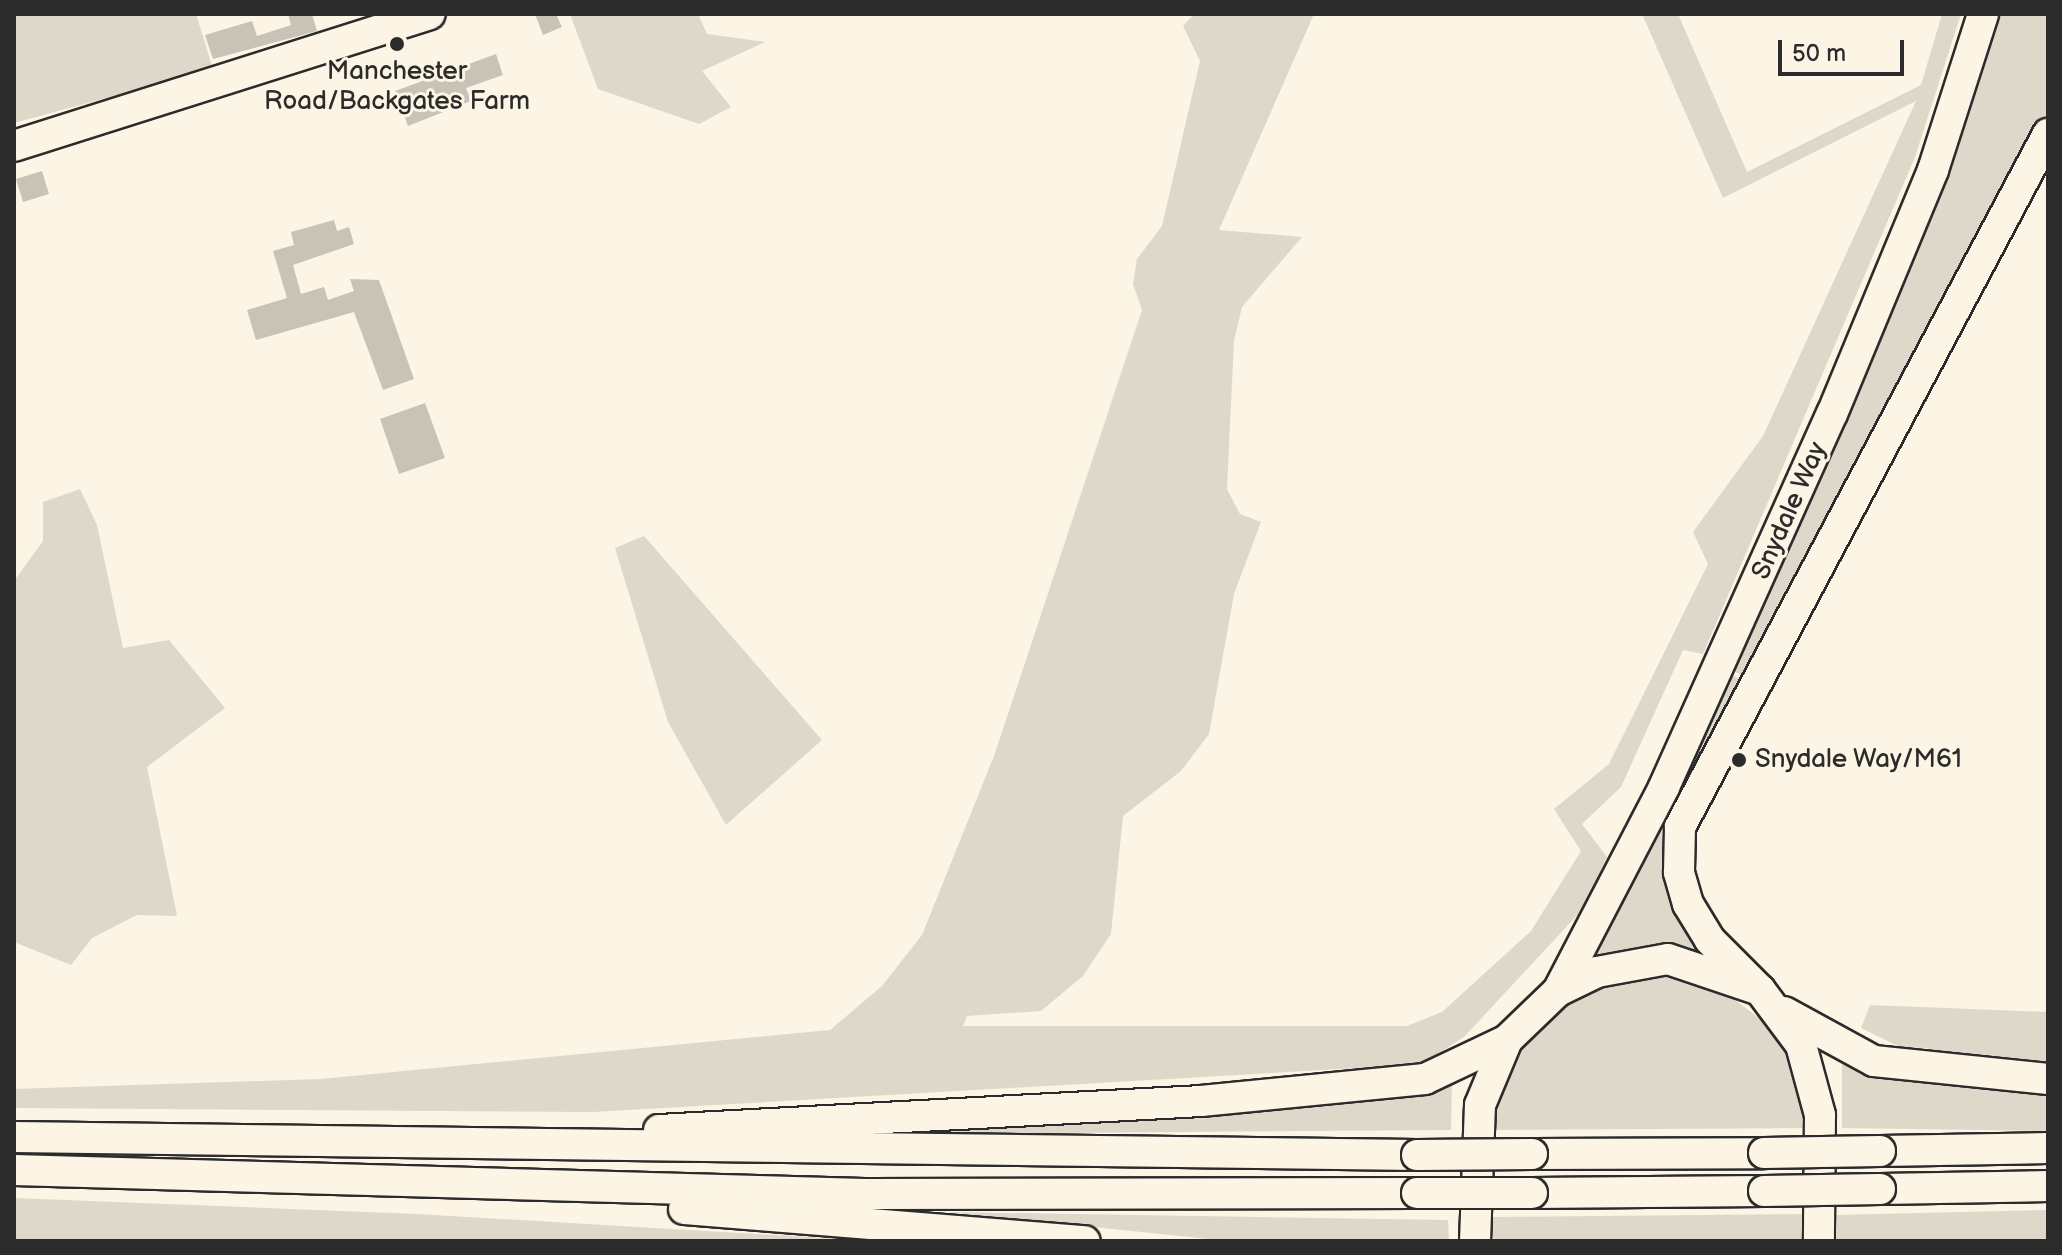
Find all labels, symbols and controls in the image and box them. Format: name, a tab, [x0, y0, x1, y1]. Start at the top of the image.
scale bar	[1782, 24, 1908, 74]
marker: Manchester Road/Backgates Farm	[388, 35, 406, 53]
text: 50 m	[1792, 39, 1846, 68]
place label: Manchester Road/Backgates Farm	[264, 56, 530, 118]
street label: Snydale Way	[1746, 437, 1834, 585]
place label: Snydale Way/M61	[1755, 744, 1963, 776]
marker: Snydale Way/M61	[1730, 751, 1748, 769]

